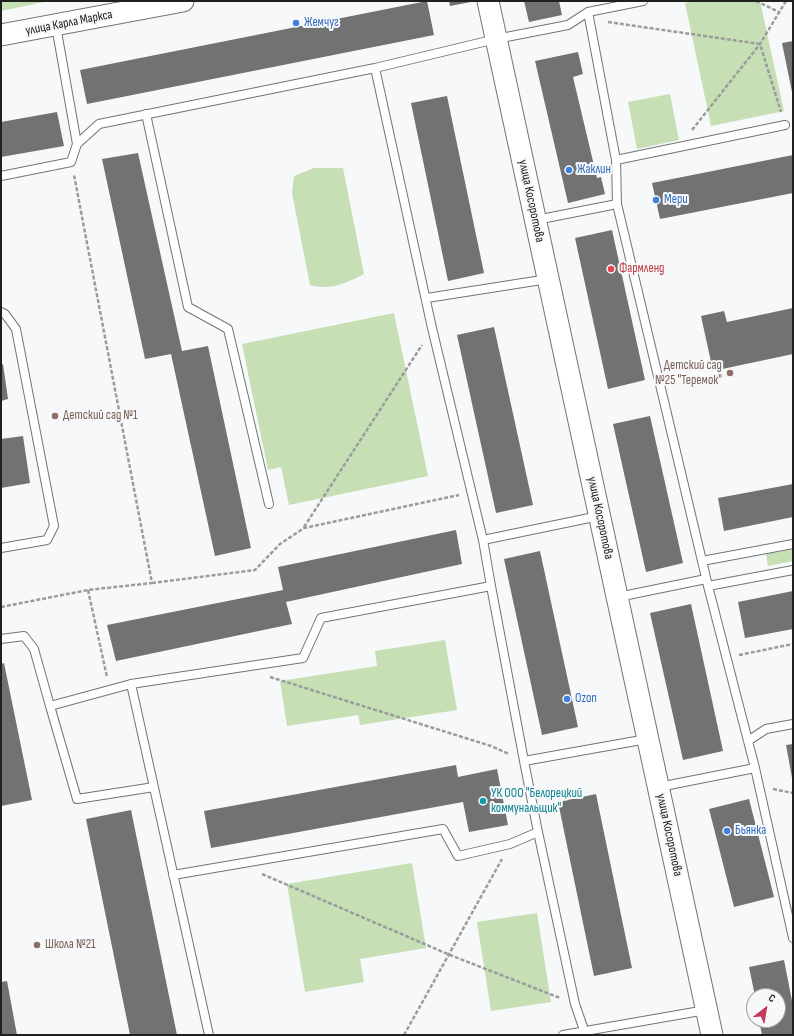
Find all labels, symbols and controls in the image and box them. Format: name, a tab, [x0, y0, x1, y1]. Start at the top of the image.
street label: улица Карла Маркса	[24, 7, 114, 39]
place label: Жемчуг	[304, 15, 339, 31]
marker: Жемчуг	[291, 18, 301, 28]
street label: улица Косоротова	[515, 158, 547, 244]
place label: Жаклин	[577, 162, 611, 178]
marker: Жаклин	[564, 165, 574, 175]
place label: Мери	[664, 192, 688, 208]
marker: Мери	[651, 195, 661, 205]
place label: Фармленд	[619, 261, 664, 277]
marker: Фармленд	[606, 264, 616, 274]
place label: Детский сад №25 "Теремок"	[655, 358, 722, 389]
marker: Детский сад №25 "Теремок"	[725, 368, 735, 378]
place label: Детский сад №1	[63, 408, 138, 424]
marker: Детский сад №1	[50, 411, 60, 421]
street label: улица Косоротова	[584, 475, 616, 561]
place label: Ozon	[575, 691, 597, 707]
marker: Ozon	[562, 694, 572, 704]
place label: УК ООО "Белорецкий коммунальщик"	[491, 786, 582, 817]
street label: улица Косоротова	[653, 792, 685, 878]
marker: УК ООО "Белорецкий коммунальщик"	[478, 796, 488, 806]
place label: Бьянка	[735, 823, 766, 839]
marker: Бьянка	[722, 826, 732, 836]
place label: Школа №21	[45, 937, 96, 953]
marker: Школа №21	[32, 940, 42, 950]
north arrow	[746, 988, 786, 1028]
text: С	[766, 991, 778, 1005]

